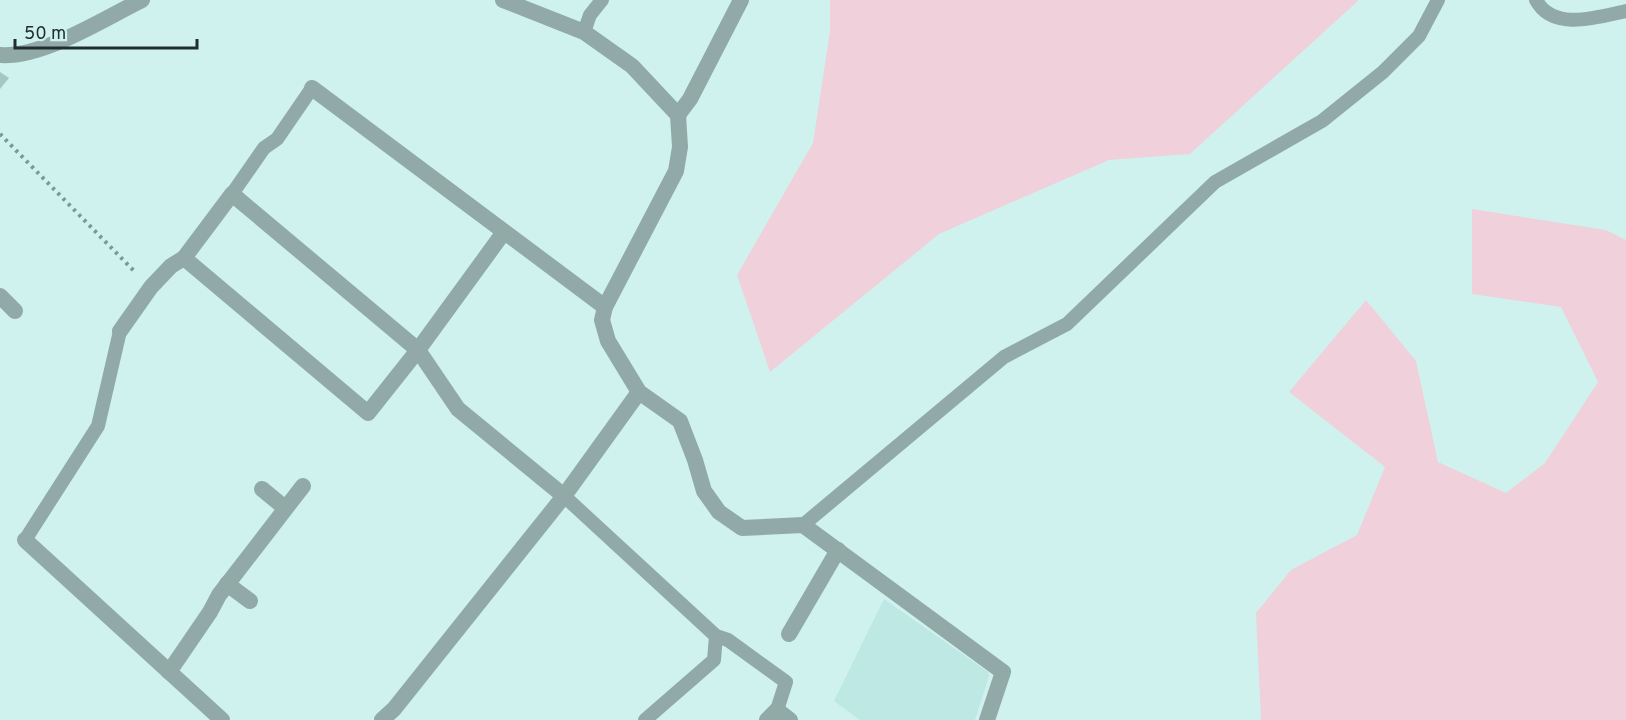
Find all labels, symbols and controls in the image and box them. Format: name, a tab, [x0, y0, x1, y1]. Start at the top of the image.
scale bar	[15, 12, 196, 50]
text: 50 m	[24, 23, 66, 46]

